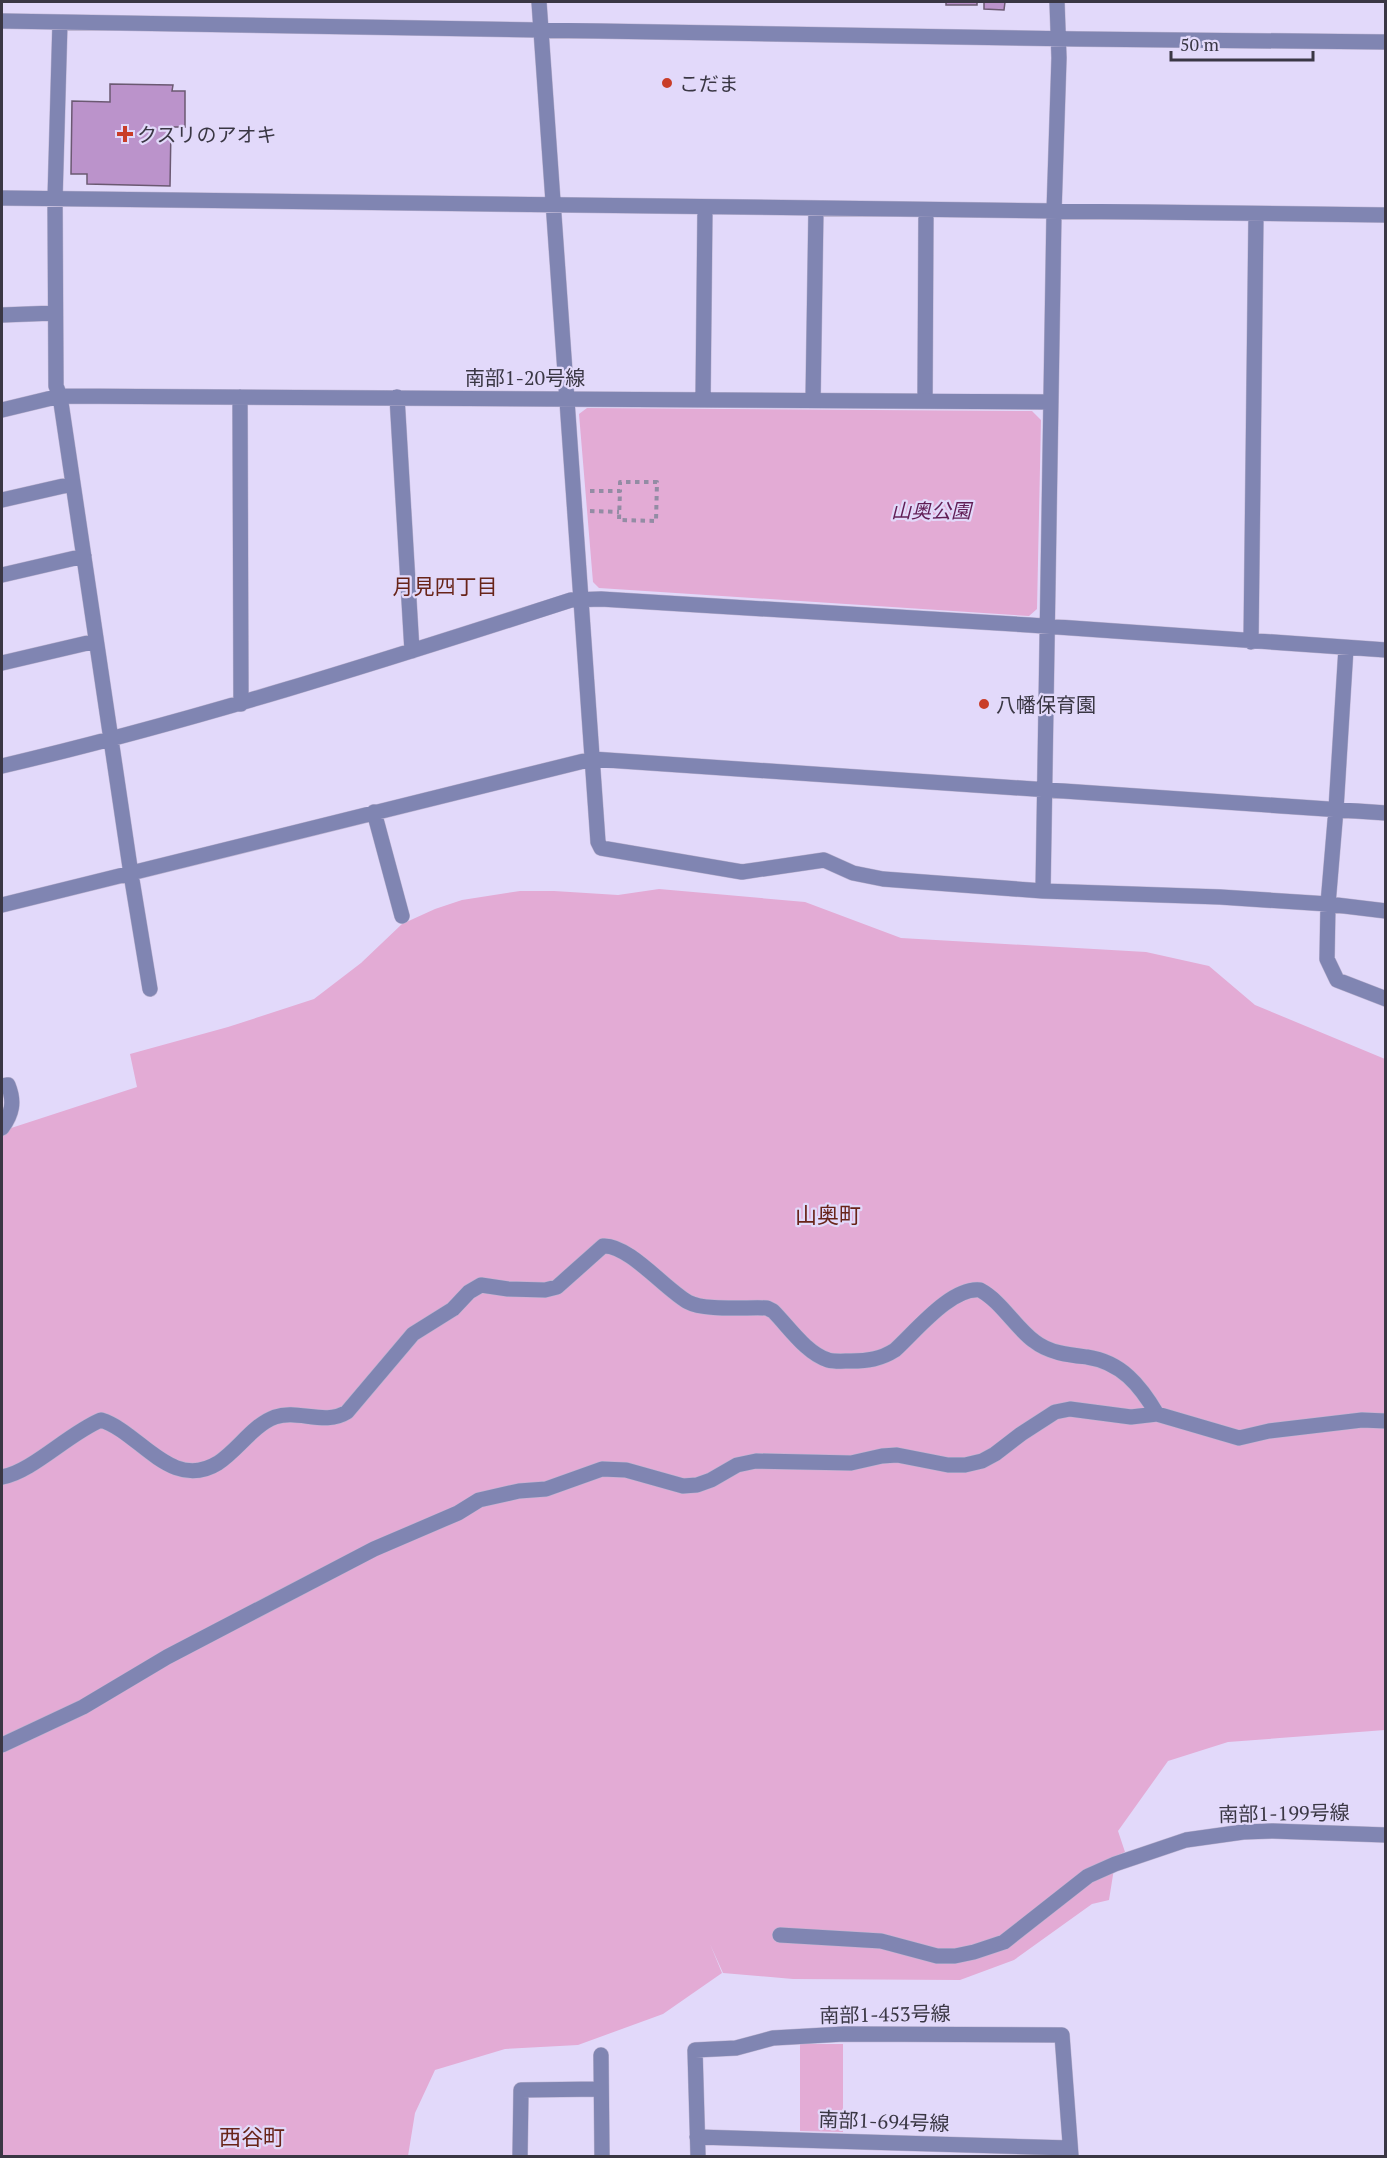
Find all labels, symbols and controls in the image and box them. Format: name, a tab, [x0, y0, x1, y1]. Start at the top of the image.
scale bar	[1171, 24, 1314, 62]
text: 50 m	[1180, 32, 1220, 56]
place label: こだま	[679, 70, 739, 97]
marker: こだま	[660, 76, 674, 90]
place label: クスリのアオキ	[137, 121, 276, 148]
marker: クスリのアオキ	[118, 127, 132, 141]
street label: 南部1-20号線	[465, 364, 585, 391]
park label: 山奥公園	[891, 497, 974, 524]
district label: 月見四丁目	[393, 572, 498, 600]
place label: 八幡保育園	[996, 691, 1096, 718]
marker: 八幡保育園	[977, 697, 991, 711]
district label: 山奥町	[795, 1200, 861, 1229]
street label: 南部1-199号線	[1218, 1798, 1350, 1828]
street label: 南部1-453号線	[819, 1999, 951, 2029]
street label: 南部1-694号線	[818, 2105, 950, 2137]
district label: 西谷町	[219, 2122, 285, 2151]

